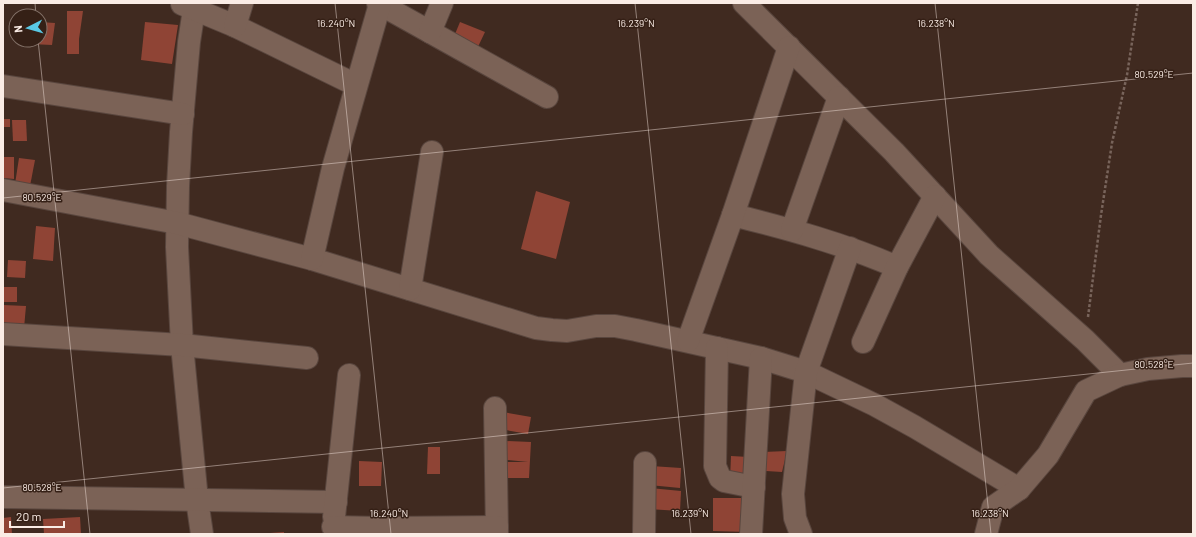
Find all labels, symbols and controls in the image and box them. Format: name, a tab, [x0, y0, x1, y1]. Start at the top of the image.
north arrow	[8, 8, 48, 48]
text: 16.240°N	[317, 17, 355, 29]
text: 16.239°N	[617, 17, 655, 29]
text: 16.238°N	[917, 17, 955, 29]
text: N	[11, 25, 24, 33]
text: 80.529°E	[1134, 68, 1174, 80]
text: 80.529°E	[22, 191, 62, 203]
text: 80.528°E	[1134, 358, 1174, 370]
text: 80.528°E	[22, 481, 62, 493]
scale bar	[10, 503, 64, 529]
text: 16.240°N	[370, 507, 408, 519]
text: 16.239°N	[671, 507, 709, 519]
text: 16.238°N	[971, 507, 1009, 519]
text: 20 m	[16, 509, 42, 523]

